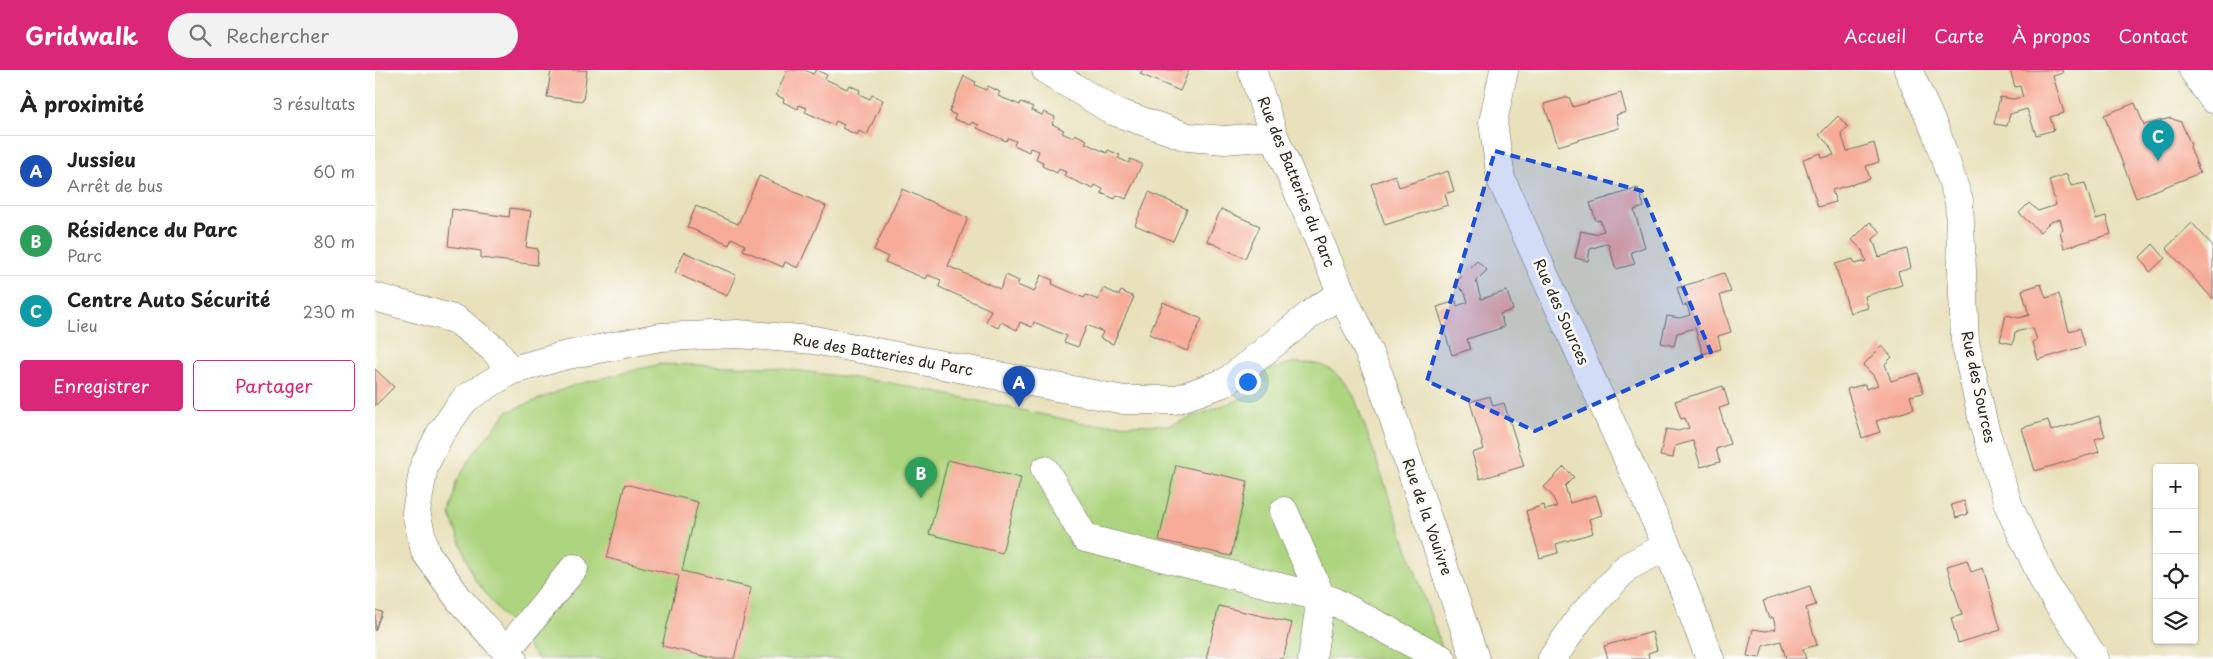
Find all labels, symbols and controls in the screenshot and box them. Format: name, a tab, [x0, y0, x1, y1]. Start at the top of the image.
search box	[168, 13, 518, 58]
text: Gridwalk	[25, 17, 138, 53]
icon: search	[186, 21, 214, 49]
text: Rechercher	[226, 21, 329, 49]
text: Accueil	[1844, 22, 1906, 49]
text: Carte	[1934, 22, 1984, 49]
text: À propos	[2012, 22, 2090, 49]
text: Contact	[2118, 22, 2188, 49]
text: À proximité	[20, 87, 144, 119]
text: 3 résultats	[272, 91, 355, 115]
street label: Rue des Batteries du Parc	[1253, 93, 1342, 270]
pin: C	[2142, 120, 2174, 161]
text: Jussieu	[67, 145, 136, 173]
text: A	[30, 159, 42, 183]
text: 60 m	[313, 159, 355, 183]
text: Arrêt de bus	[67, 173, 163, 197]
text: Résidence du Parc	[67, 215, 237, 243]
text: B	[31, 229, 41, 253]
text: 80 m	[313, 229, 355, 253]
text: Parc	[67, 243, 102, 267]
street label: Rue des Sources	[1529, 255, 1596, 368]
text: Centre Auto Sécurité	[67, 285, 270, 313]
text: C	[30, 299, 42, 323]
text: 230 m	[303, 299, 355, 323]
text: Lieu	[67, 313, 98, 337]
street label: Rue des Batteries du Parc	[791, 326, 975, 381]
street label: Rue des Sources	[1956, 329, 2003, 445]
button: Enregistrer	[20, 360, 183, 411]
button: Partager	[193, 360, 355, 411]
pin: A	[1003, 366, 1035, 407]
your location	[1235, 369, 1261, 395]
street label: Rue de la Vouivre	[1398, 455, 1459, 578]
pin: B	[905, 457, 937, 498]
map controls	[2153, 464, 2198, 644]
button: +	[2153, 464, 2198, 509]
button: −	[2153, 509, 2198, 554]
button: locate	[2153, 554, 2198, 599]
button: layers	[2153, 599, 2198, 644]

